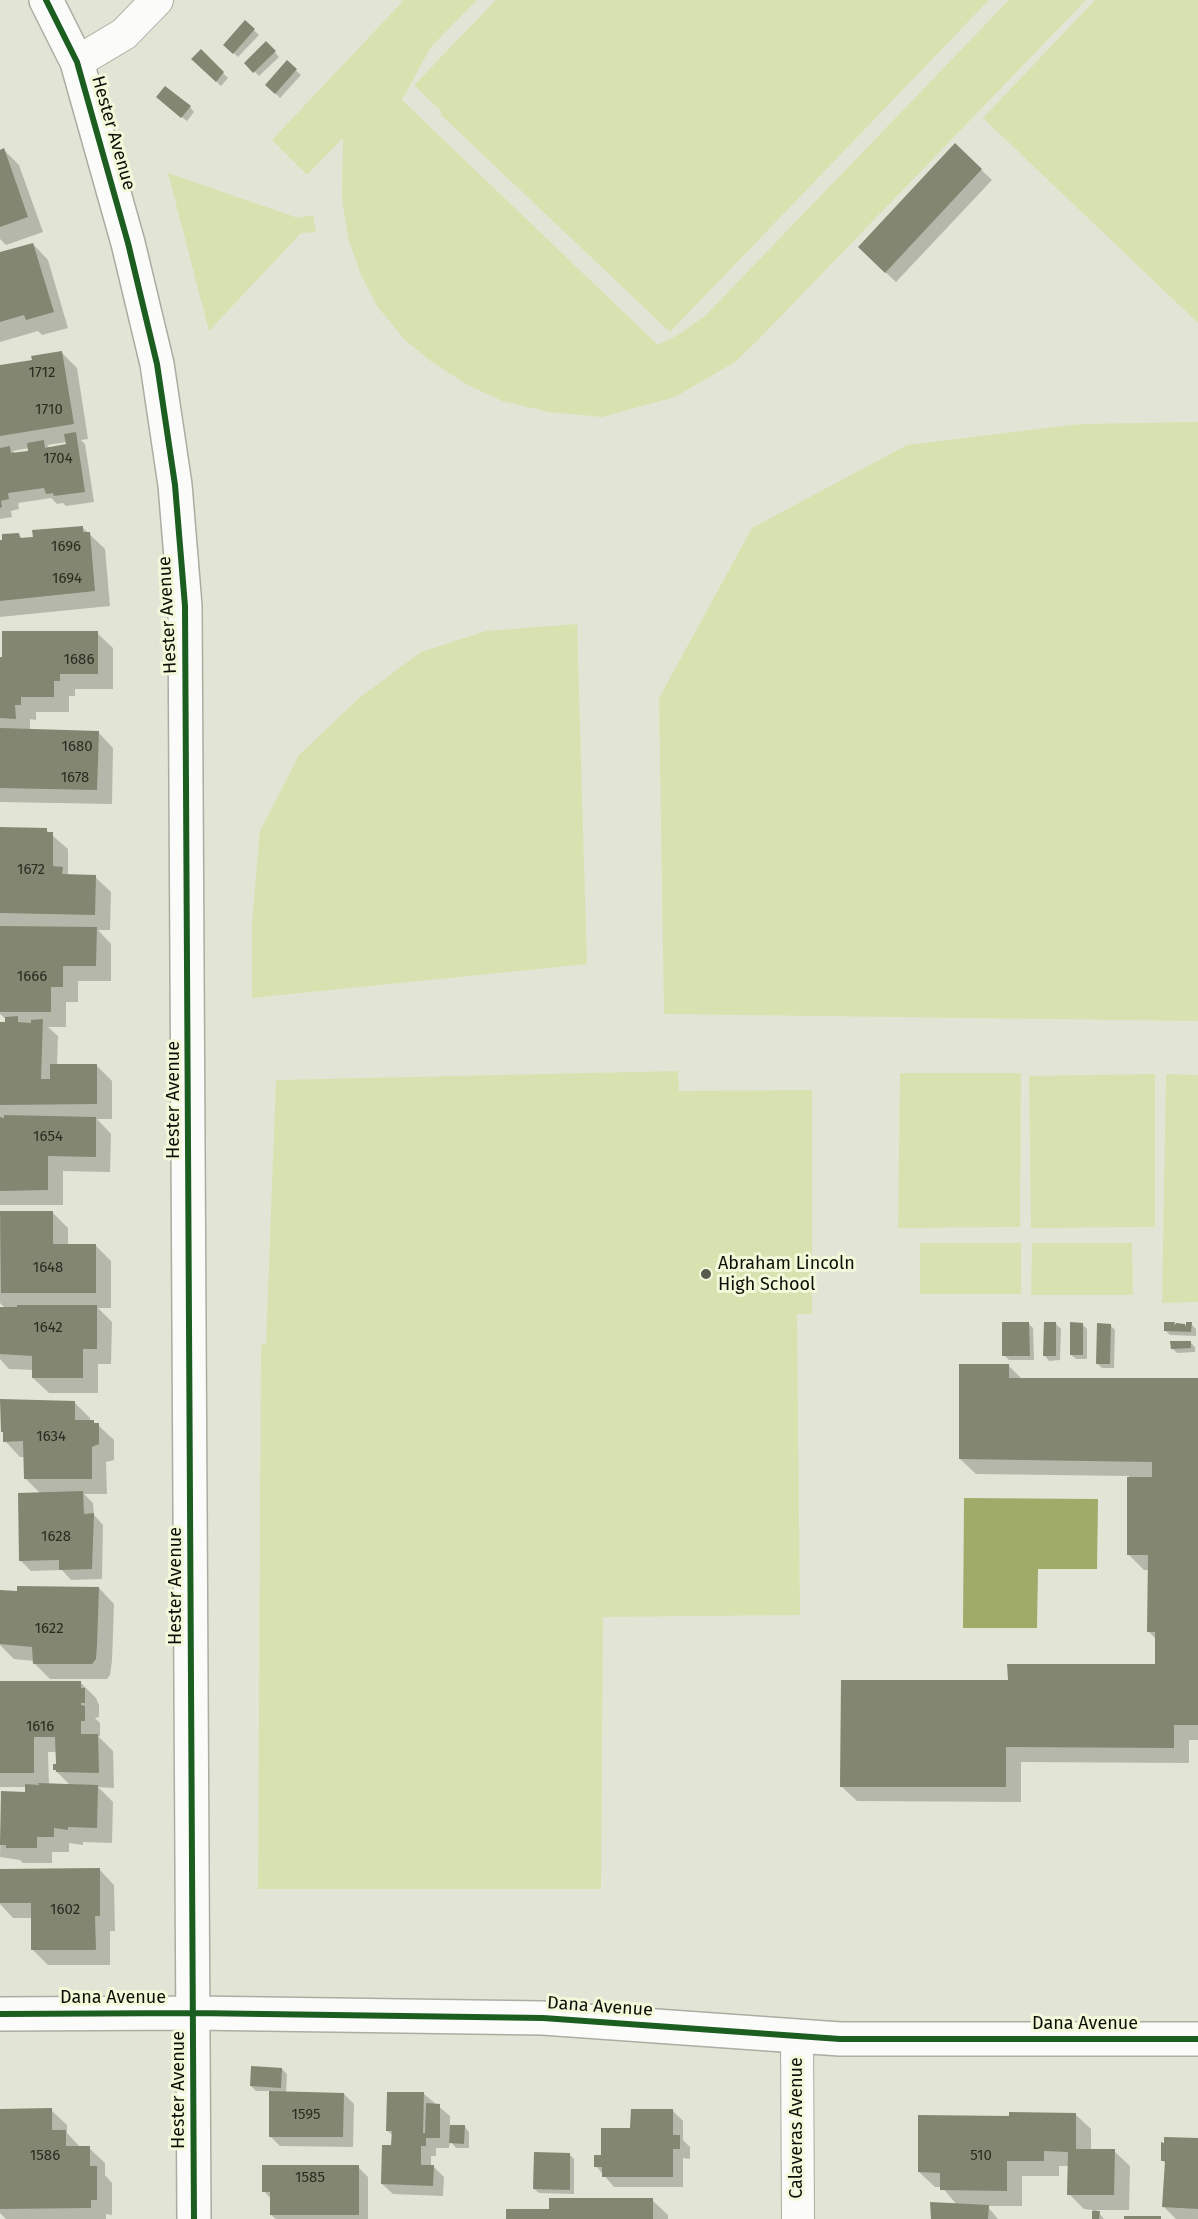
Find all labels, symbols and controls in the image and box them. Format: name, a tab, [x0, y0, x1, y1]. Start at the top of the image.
street label: Hester Avenue	[86, 73, 140, 193]
house number: 1712	[29, 364, 55, 382]
house number: 1710	[35, 401, 63, 419]
house number: 1704	[43, 450, 73, 468]
house number: 1696	[51, 538, 81, 556]
street label: Hester Avenue	[154, 556, 182, 674]
house number: 1694	[52, 570, 82, 588]
house number: 1686	[64, 651, 94, 669]
house number: 1680	[61, 738, 93, 756]
house number: 1678	[61, 769, 89, 787]
house number: 1672	[17, 861, 45, 879]
house number: 1666	[17, 968, 47, 986]
street label: Hester Avenue	[163, 1041, 185, 1159]
house number: 1654	[33, 1128, 63, 1146]
place label: Abraham Lincoln High School	[718, 1253, 855, 1296]
house number: 1648	[33, 1259, 63, 1277]
marker: Abraham Lincoln High School	[699, 1267, 713, 1281]
house number: 1642	[33, 1319, 63, 1337]
house number: 1634	[36, 1428, 66, 1446]
street label: Hester Avenue	[165, 1527, 187, 1645]
house number: 1628	[41, 1528, 71, 1546]
house number: 1622	[34, 1620, 64, 1638]
house number: 1616	[26, 1718, 54, 1736]
house number: 1602	[50, 1901, 80, 1919]
street label: Dana Avenue	[60, 1987, 166, 2009]
street label: Dana Avenue	[546, 1993, 654, 2021]
street label: Dana Avenue	[1032, 2013, 1138, 2035]
street label: Hester Avenue	[168, 2031, 190, 2149]
street label: Calaveras Avenue	[786, 2057, 808, 2199]
house number: 1595	[291, 2106, 321, 2124]
house number: 1586	[30, 2147, 60, 2165]
house number: 510	[970, 2147, 992, 2165]
house number: 1585	[295, 2169, 325, 2187]

